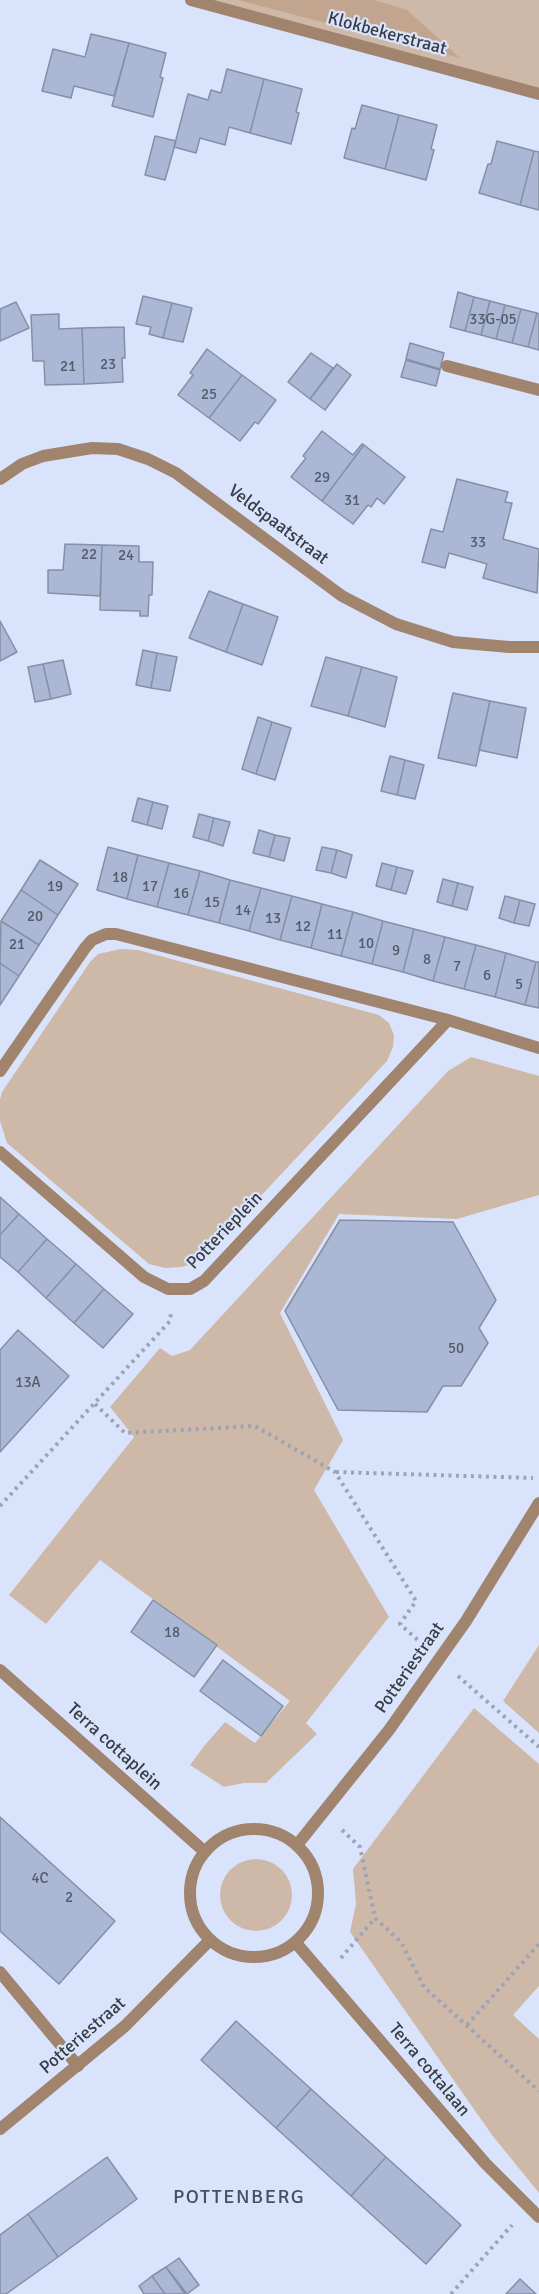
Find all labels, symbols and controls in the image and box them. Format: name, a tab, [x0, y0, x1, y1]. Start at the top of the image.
street label: Klokbekerstraat	[325, 8, 449, 60]
house number: 33G-05	[469, 311, 517, 329]
house number: 23	[100, 356, 116, 374]
house number: 21	[60, 358, 76, 376]
house number: 25	[201, 386, 217, 404]
house number: 29	[314, 469, 330, 487]
street label: Veldspaatstraat	[224, 480, 332, 570]
house number: 31	[344, 492, 360, 510]
house number: 33	[470, 534, 486, 552]
house number: 22	[81, 546, 97, 564]
house number: 24	[118, 547, 134, 565]
house number: 18	[112, 869, 128, 887]
house number: 19	[47, 878, 63, 896]
house number: 17	[142, 878, 158, 896]
house number: 16	[173, 885, 189, 903]
house number: 15	[204, 894, 220, 912]
house number: 14	[235, 902, 251, 920]
house number: 20	[27, 908, 43, 926]
house number: 13	[265, 910, 281, 928]
house number: 12	[295, 918, 311, 936]
house number: 11	[327, 926, 343, 944]
house number: 10	[358, 935, 374, 953]
house number: 21	[9, 936, 25, 954]
house number: 9	[392, 942, 400, 960]
house number: 8	[423, 951, 431, 969]
house number: 7	[453, 958, 461, 976]
house number: 6	[483, 967, 491, 985]
house number: 5	[515, 976, 523, 994]
street label: Potterieplein	[183, 1188, 267, 1274]
house number: 50	[448, 1340, 464, 1358]
house number: 13A	[15, 1374, 41, 1392]
street label: Potteriestraat	[371, 1618, 449, 1718]
house number: 18	[164, 1624, 180, 1642]
street label: Terra cottaplein	[62, 1699, 166, 1795]
house number: 4C	[31, 1870, 49, 1888]
house number: 2	[65, 1889, 73, 1907]
street label: Potteriestraat	[36, 1993, 130, 2079]
street label: Terra cottalaan	[384, 2019, 474, 2121]
district label: POTTENBERG	[173, 2186, 305, 2210]

